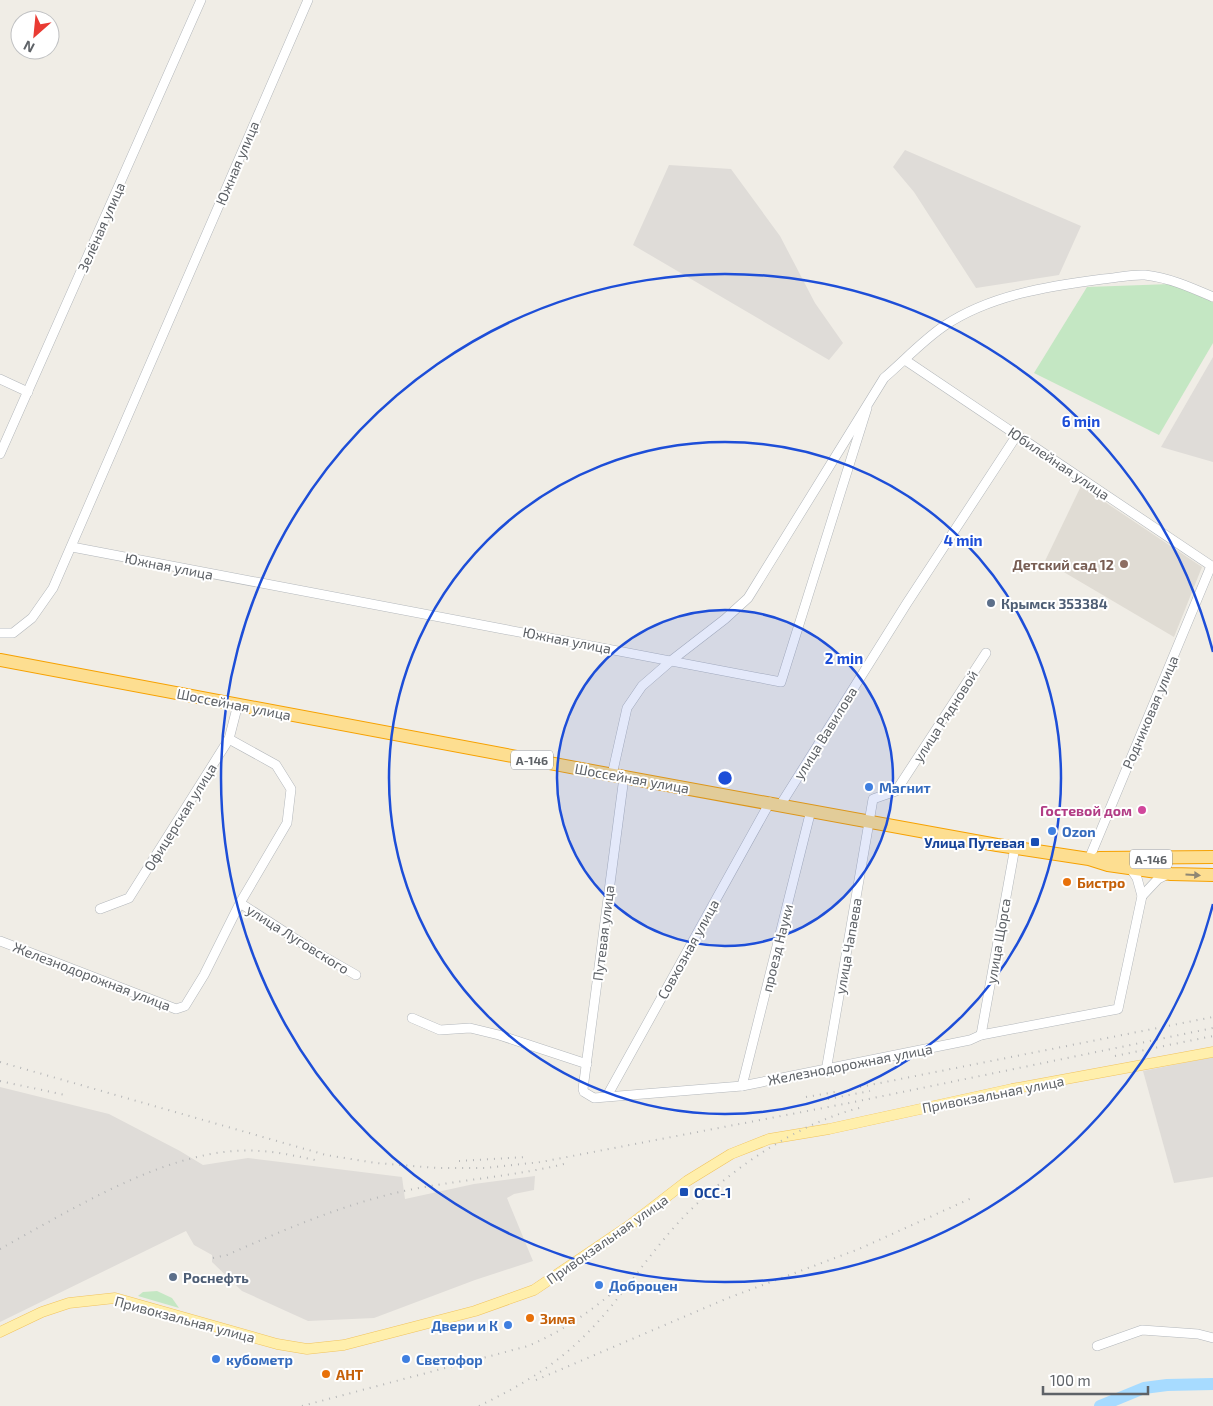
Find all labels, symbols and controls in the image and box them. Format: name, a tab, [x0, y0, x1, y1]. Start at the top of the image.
north arrow	[10, 10, 60, 60]
text: N	[21, 37, 37, 57]
street label: Южная улица	[212, 118, 262, 208]
street label: Зелёная улица	[74, 180, 128, 274]
text: 6 min	[1062, 412, 1100, 430]
street label: Юбилейная улица	[1005, 423, 1113, 503]
text: 4 min	[943, 531, 983, 549]
street label: Южная улица	[123, 549, 215, 583]
place label: Детский сад 12	[1012, 556, 1114, 573]
marker: Детский сад 12	[1118, 558, 1130, 570]
place label: Крымск 353384	[1001, 595, 1108, 612]
marker: Крымск 353384	[985, 597, 997, 609]
street label: Южная улица	[521, 623, 613, 657]
text: 2 min	[825, 649, 863, 667]
street label: Родниковая улица	[1118, 653, 1182, 771]
street label: улица Рядновой	[909, 667, 981, 765]
street label: улица Вавилова	[790, 684, 860, 782]
street label: Шоссейная улица	[175, 685, 293, 723]
road number: А-146	[511, 750, 553, 770]
street label: Офицерская улица	[140, 760, 220, 874]
street label: Шоссейная улица	[573, 760, 691, 796]
centre of rings	[716, 769, 734, 787]
place label: Магнит	[879, 779, 931, 796]
marker: Магнит	[863, 781, 875, 793]
place label: Гостевой дом	[1040, 802, 1132, 819]
marker: Гостевой дом	[1136, 804, 1148, 816]
place label: Ozon	[1062, 823, 1096, 840]
marker: Ozon	[1046, 825, 1058, 837]
place label: Улица Путевая	[924, 834, 1025, 851]
marker: Улица Путевая	[1029, 836, 1041, 848]
road number: А-146	[1130, 850, 1172, 869]
one-way arrow	[1186, 871, 1202, 879]
place label: Бистро	[1077, 874, 1125, 891]
marker: Бистро	[1061, 876, 1073, 888]
street label: Путевая улица	[589, 884, 617, 982]
street label: Совхозная улица	[654, 896, 722, 1002]
street label: улица Чапаева	[831, 896, 865, 996]
street label: улица Щорса	[982, 897, 1014, 985]
street label: улица Луговского	[244, 901, 352, 977]
street label: проезд Науки	[758, 902, 796, 994]
street label: Железнодорожная улица	[11, 938, 173, 1014]
street label: Железнодорожная улица	[766, 1040, 934, 1088]
street label: Привокзальная улица	[920, 1072, 1066, 1116]
place label: ОСС-1	[694, 1184, 731, 1201]
marker: ОСС-1	[678, 1186, 690, 1198]
street label: Привокзальная улица	[543, 1191, 671, 1287]
place label: Роснефть	[183, 1269, 249, 1286]
marker: Роснефть	[167, 1271, 179, 1283]
place label: Доброцен	[609, 1277, 678, 1294]
marker: Доброцен	[593, 1279, 605, 1291]
street label: Привокзальная улица	[113, 1292, 257, 1346]
place label: Зима	[540, 1310, 576, 1327]
marker: Зима	[524, 1312, 536, 1324]
place label: Двери и К	[431, 1317, 498, 1334]
marker: Двери и К	[502, 1319, 514, 1331]
place label: кубометр	[226, 1351, 293, 1368]
place label: Светофор	[416, 1351, 483, 1368]
marker: кубометр	[210, 1353, 222, 1365]
marker: Светофор	[400, 1353, 412, 1365]
scale bar	[1043, 1364, 1148, 1396]
place label: АНТ	[336, 1366, 364, 1383]
marker: АНТ	[320, 1368, 332, 1380]
text: 100 m	[1050, 1371, 1091, 1389]

